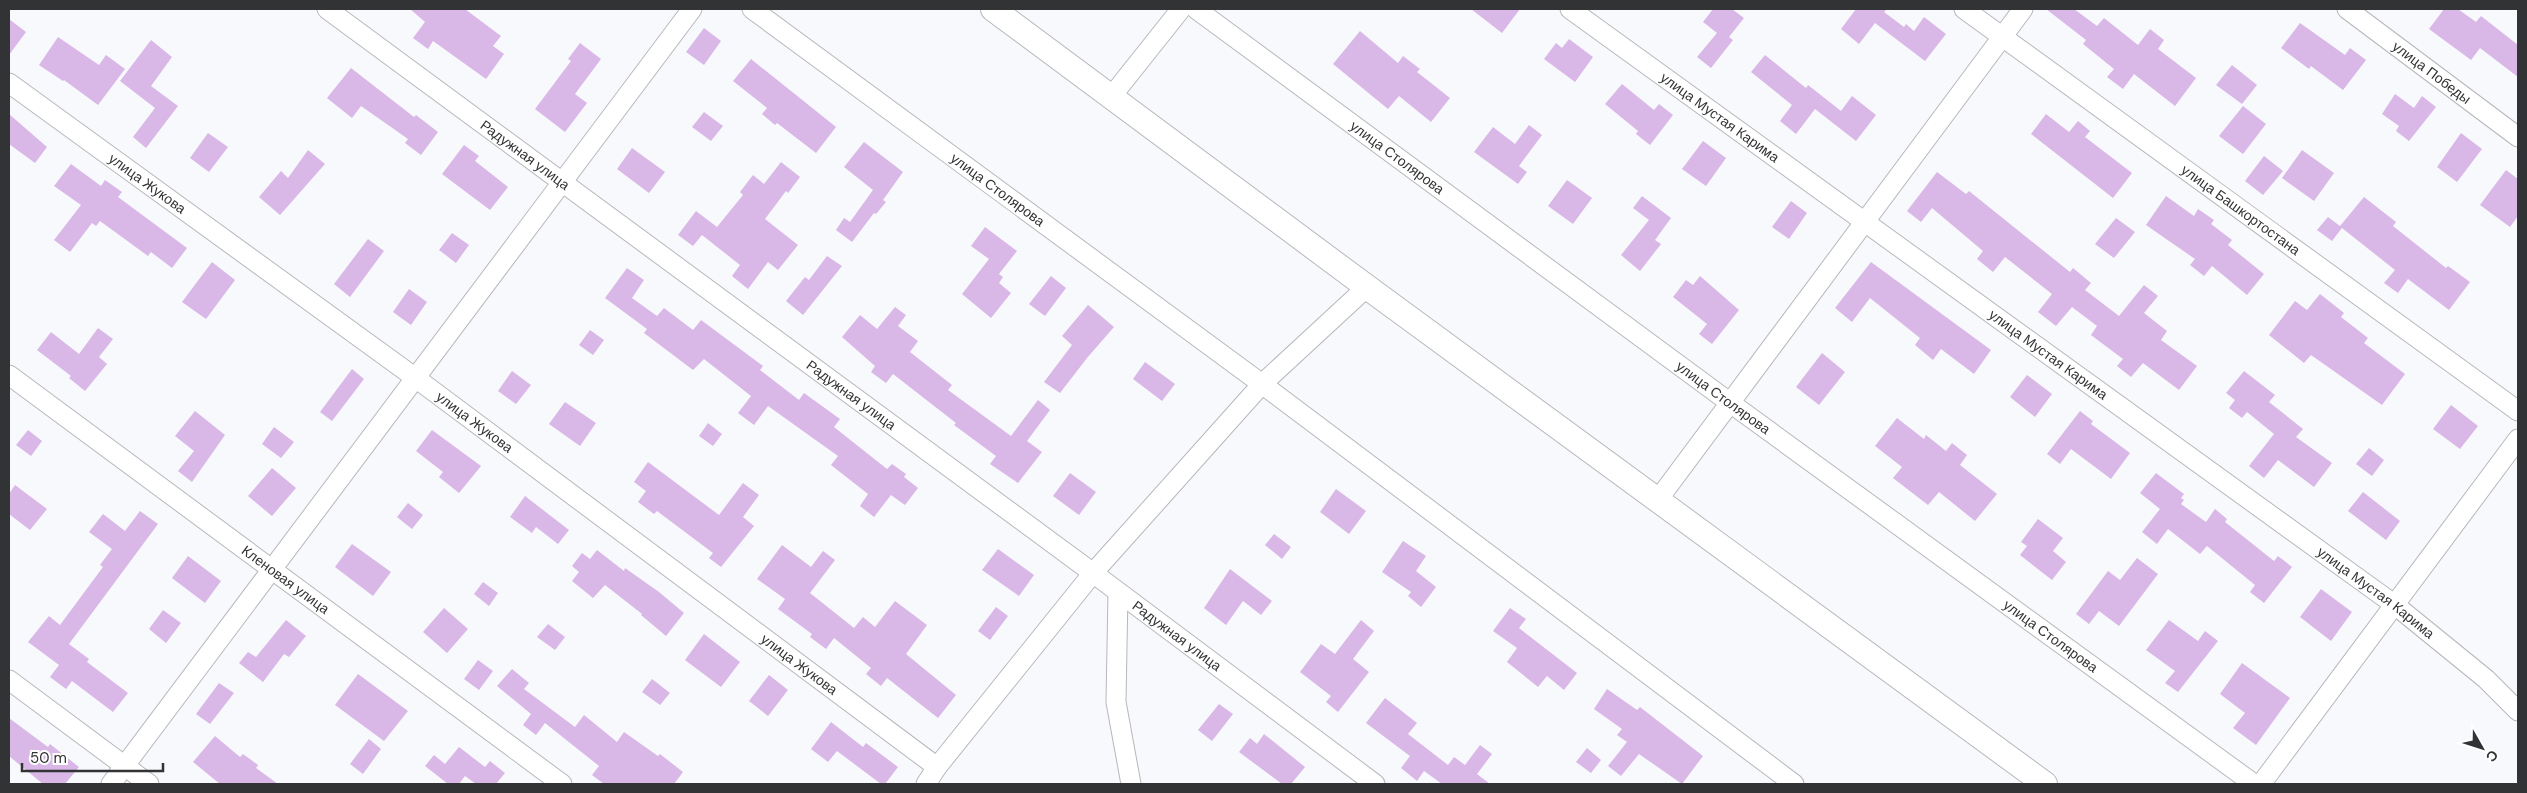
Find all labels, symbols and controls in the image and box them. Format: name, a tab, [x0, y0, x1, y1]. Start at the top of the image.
street label: улица Победы	[2389, 37, 2475, 108]
street label: улица Мустая Карима	[1657, 68, 1783, 166]
street label: Радужная улица	[477, 116, 574, 194]
street label: улица Столярова	[1347, 117, 1448, 198]
street label: улица Жукова	[105, 149, 190, 218]
street label: улица Столярова	[947, 149, 1049, 230]
street label: улица Башкортостана	[2178, 161, 2304, 259]
street label: улица Мустая Карима	[1985, 306, 2111, 404]
street label: Радужная улица	[803, 356, 900, 434]
street label: улица Столярова	[1673, 357, 1774, 438]
street label: улица Жукова	[433, 388, 517, 457]
street label: Кленовая улица	[238, 541, 333, 618]
street label: улица Мустая Карима	[2314, 543, 2438, 643]
street label: улица Столярова	[2000, 596, 2102, 677]
street label: Радужная улица	[1129, 597, 1225, 675]
street label: улица Жукова	[757, 630, 841, 699]
north arrow	[2457, 723, 2507, 773]
scale bar	[22, 740, 164, 772]
text: С	[2482, 747, 2502, 766]
text: 50 m	[30, 748, 67, 768]

